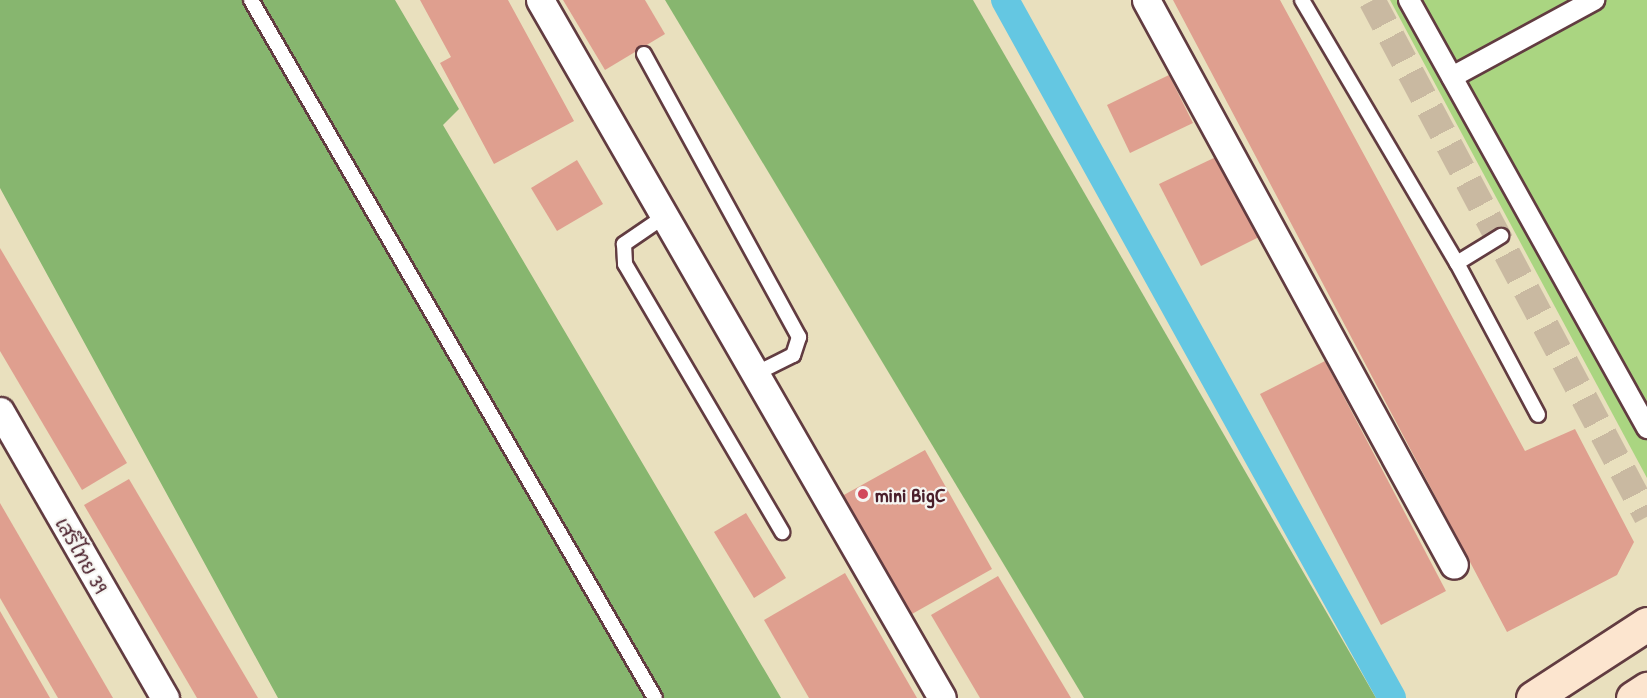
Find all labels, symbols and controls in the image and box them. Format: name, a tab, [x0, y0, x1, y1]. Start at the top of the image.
place label: mini BigC	[875, 482, 946, 506]
marker: mini BigC	[856, 487, 870, 501]
street label: เสรีไทย 39	[51, 513, 113, 597]

